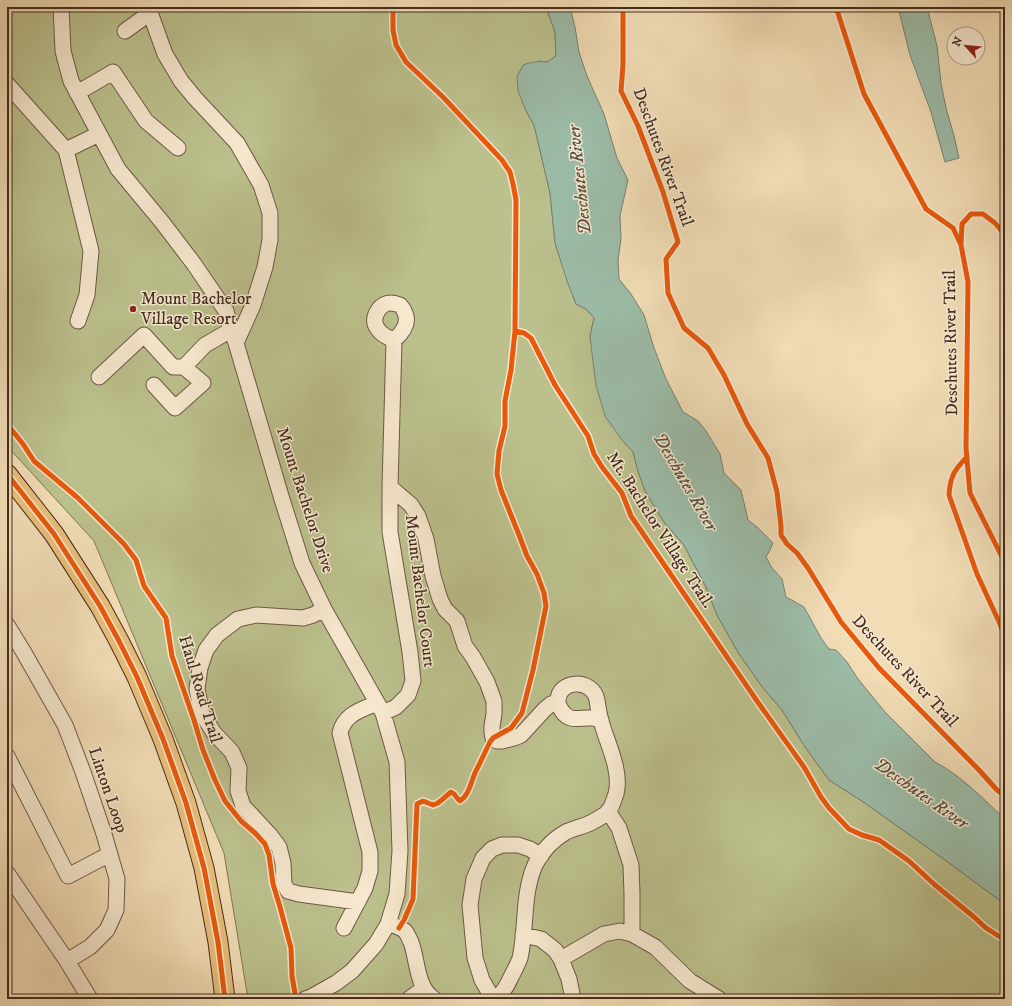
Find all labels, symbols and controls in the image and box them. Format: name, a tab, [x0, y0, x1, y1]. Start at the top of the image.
north arrow	[946, 26, 986, 66]
text: N	[950, 35, 966, 49]
street label: Deschutes River Trail	[628, 85, 698, 229]
water label: Deschutes River	[563, 122, 597, 236]
street label: Deschutes River Trail	[939, 270, 963, 416]
place label: Mount Bachelor Village Resort	[140, 288, 252, 330]
marker: Mount Bachelor Village Resort	[128, 304, 138, 314]
street label: Mount Bachelor Drive	[271, 424, 339, 576]
water label: Deschutes River	[648, 429, 723, 537]
street label: Mt. Bachelor Village Trail.	[601, 448, 719, 612]
street label: Mount Bachelor Court	[400, 513, 440, 669]
street label: Deschutes River Trail	[847, 610, 963, 732]
street label: Haul Road Trail	[173, 632, 227, 746]
street label: Linton Loop	[83, 744, 133, 836]
water label: Deschutes River	[869, 753, 974, 836]

